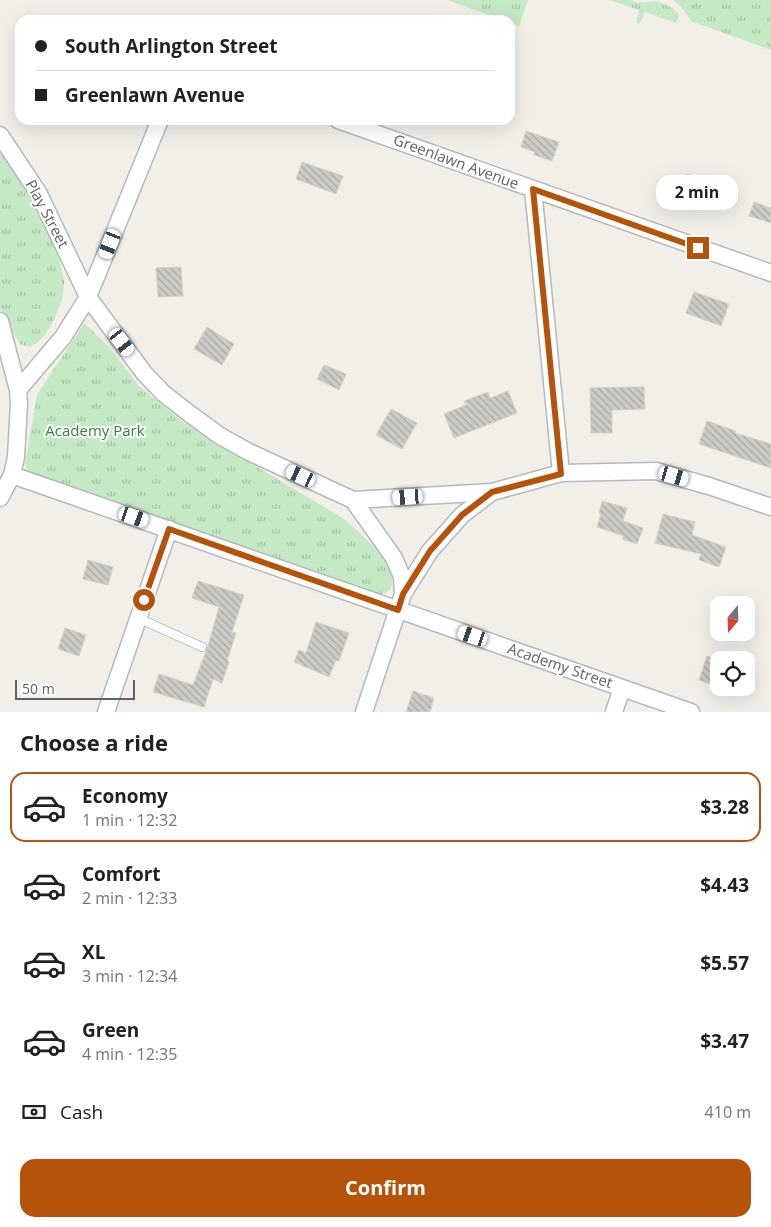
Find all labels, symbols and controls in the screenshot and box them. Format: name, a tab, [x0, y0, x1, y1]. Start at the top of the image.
text: South Arlington Street	[65, 33, 277, 59]
text: Greenlawn Avenue	[65, 82, 245, 108]
street label: Greenlawn Avenue	[391, 129, 522, 193]
street label: Play Street	[22, 176, 74, 251]
callout: 2 min	[657, 176, 739, 210]
text: 2 min	[675, 181, 719, 203]
car	[97, 227, 122, 261]
route end	[687, 237, 709, 259]
car	[106, 326, 137, 358]
park label: Academy Park	[45, 420, 145, 440]
car	[284, 463, 317, 489]
car	[657, 465, 690, 487]
car	[392, 489, 423, 505]
car	[117, 505, 150, 529]
route start	[133, 589, 155, 611]
north arrow	[710, 596, 755, 641]
map controls	[710, 596, 755, 696]
car	[456, 624, 489, 648]
street label: Academy Street	[505, 638, 615, 692]
button: locate	[710, 651, 755, 696]
scale bar	[15, 677, 135, 700]
text: 50 m	[22, 679, 55, 698]
text: Choose a ride	[20, 727, 168, 757]
text: Economy	[82, 783, 168, 809]
icon: car	[22, 785, 67, 830]
text: $3.28	[700, 794, 749, 820]
text: 1 min · 12:32	[82, 809, 177, 831]
text: Comfort	[82, 861, 161, 887]
icon: car	[22, 863, 67, 908]
text: $4.43	[700, 872, 749, 898]
text: 2 min · 12:33	[82, 887, 177, 909]
text: XL	[82, 939, 105, 965]
icon: car	[22, 941, 67, 986]
text: $5.57	[700, 950, 749, 976]
text: 3 min · 12:34	[82, 965, 177, 987]
text: Green	[82, 1017, 139, 1043]
icon: car	[22, 1019, 67, 1064]
text: $3.47	[700, 1028, 749, 1054]
text: 4 min · 12:35	[82, 1043, 177, 1065]
icon: cash	[20, 1098, 48, 1126]
text: Cash	[60, 1099, 103, 1125]
text: 410 m	[705, 1101, 751, 1123]
button: Confirm	[20, 1159, 751, 1217]

